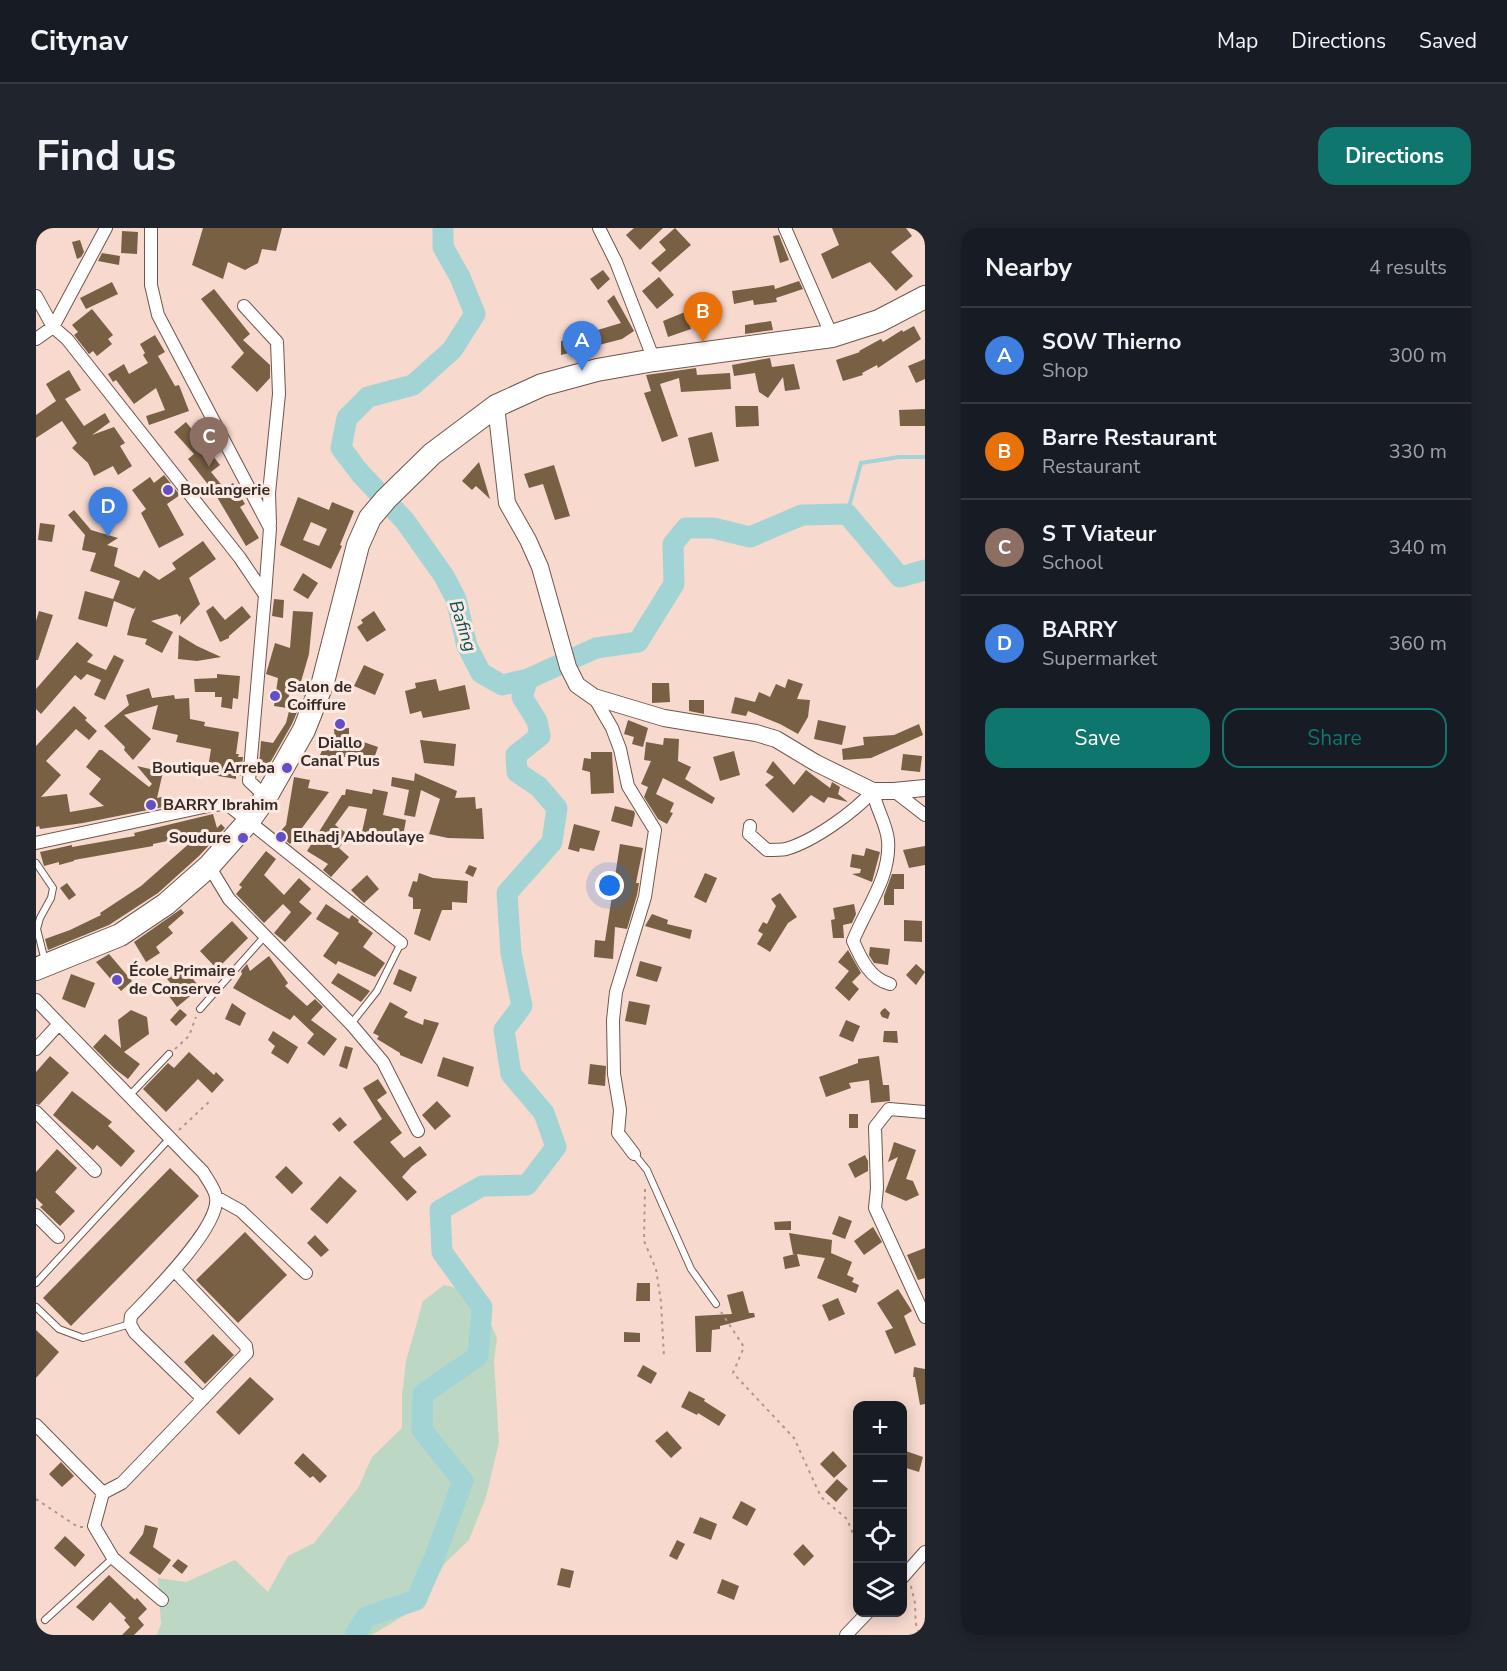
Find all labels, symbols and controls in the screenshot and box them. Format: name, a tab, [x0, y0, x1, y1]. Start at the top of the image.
text: Citynav	[30, 22, 128, 60]
text: Map	[1217, 27, 1258, 55]
text: Directions	[1291, 27, 1386, 55]
text: Saved	[1419, 27, 1477, 55]
button: Directions	[1318, 127, 1471, 185]
text: Find us	[36, 128, 176, 185]
text: Nearby	[985, 250, 1072, 285]
text: 4 results	[1369, 254, 1447, 281]
pin: B	[684, 292, 722, 342]
pin: A	[562, 322, 602, 371]
text: SOW Thierno	[1042, 327, 1181, 357]
text: A	[997, 342, 1012, 369]
text: 300 m	[1389, 342, 1447, 369]
text: Shop	[1042, 357, 1088, 384]
pin: C	[190, 418, 228, 467]
text: Barre Restaurant	[1042, 423, 1217, 453]
text: B	[998, 438, 1011, 465]
text: 330 m	[1389, 438, 1447, 465]
text: Restaurant	[1042, 453, 1140, 480]
place label: Boulangerie	[180, 479, 270, 501]
marker: Boulangerie	[161, 483, 175, 497]
pin: D	[88, 488, 128, 537]
text: S T Viateur	[1042, 519, 1156, 549]
text: C	[998, 534, 1011, 561]
text: 340 m	[1389, 534, 1447, 561]
text: School	[1042, 549, 1103, 576]
water label: Bafing	[443, 597, 483, 655]
text: BARRY	[1042, 615, 1117, 645]
text: D	[997, 630, 1012, 657]
text: 360 m	[1389, 630, 1447, 657]
text: Supermarket	[1042, 645, 1157, 672]
place label: Salon de Coiffure	[287, 676, 352, 716]
marker: Salon de Coiffure	[268, 689, 282, 703]
button: Save	[985, 708, 1210, 768]
button: Share	[1222, 708, 1447, 768]
marker: Diallo Canal Plus	[333, 717, 347, 731]
place label: Diallo Canal Plus	[300, 732, 380, 772]
place label: Boutique Arreba	[152, 757, 275, 779]
marker: Boutique Arreba	[280, 761, 294, 775]
place label: BARRY Ibrahim	[163, 794, 278, 816]
marker: BARRY Ibrahim	[144, 798, 158, 812]
place label: Elhadj Abdoulaye	[293, 826, 424, 848]
place label: Soudure	[169, 827, 231, 849]
marker: Elhadj Abdoulaye	[274, 830, 288, 844]
marker: Soudure	[236, 831, 250, 845]
your location	[595, 871, 624, 900]
place label: École Primaire de Conserve	[129, 960, 236, 1000]
marker: École Primaire de Conserve	[110, 973, 124, 987]
map controls	[853, 1401, 907, 1617]
button: +	[853, 1401, 907, 1455]
button: −	[853, 1455, 907, 1509]
button: locate	[853, 1509, 907, 1563]
button: layers	[853, 1563, 907, 1617]

